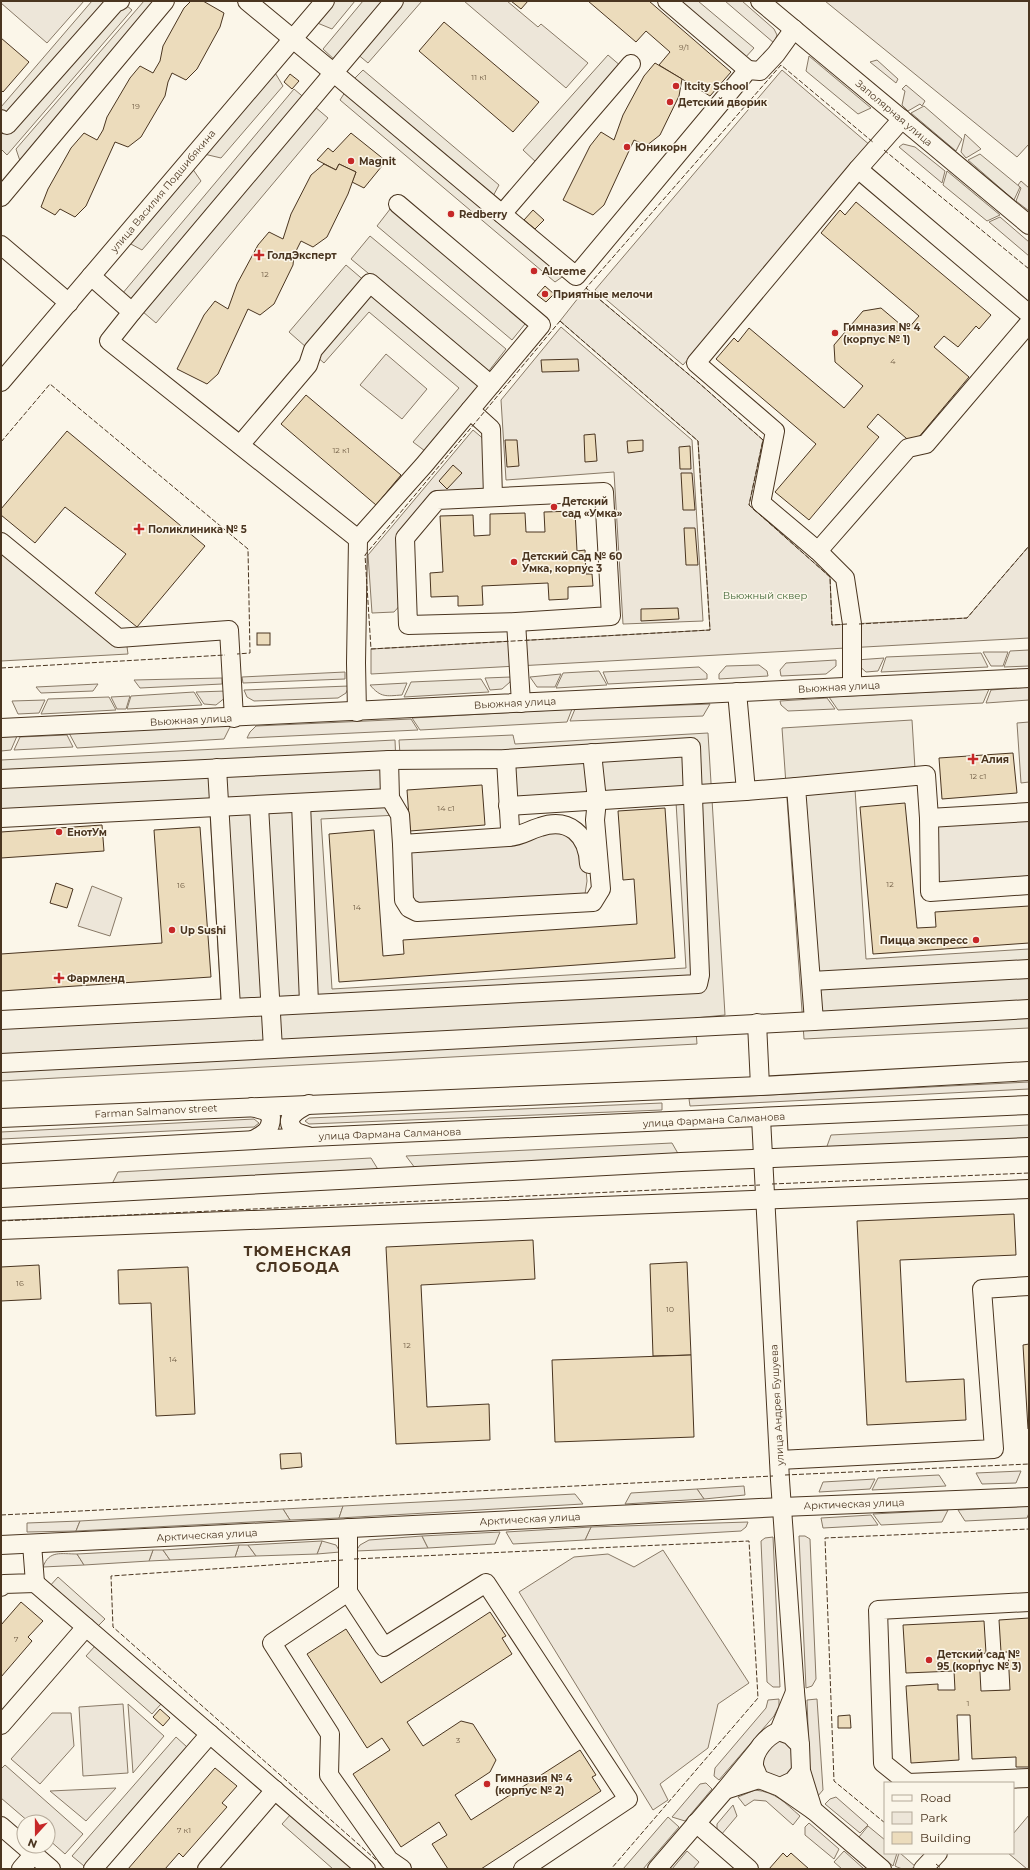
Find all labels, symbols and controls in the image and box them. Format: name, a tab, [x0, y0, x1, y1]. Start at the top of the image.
house number: 9/1	[679, 42, 689, 52]
house number: 11 к1	[471, 72, 487, 82]
street label: Заполярная улица	[853, 77, 935, 149]
place label: Itcity School	[684, 80, 749, 93]
marker: Itcity School	[671, 81, 681, 91]
place label: Детский дворик	[678, 96, 768, 109]
marker: Детский дворик	[665, 97, 675, 107]
house number: 19	[132, 101, 140, 111]
street label: улица Василия Подшибякина	[107, 127, 218, 256]
place label: Юникорн	[635, 141, 687, 154]
marker: Юникорн	[622, 142, 632, 152]
place label: Magnit	[359, 155, 397, 168]
marker: Magnit	[346, 156, 356, 166]
place label: Redberry	[459, 208, 508, 221]
marker: Redberry	[446, 209, 456, 219]
place label: ГолдЭксперт	[267, 249, 337, 262]
marker: ГолдЭксперт	[254, 250, 264, 260]
place label: Alcreme	[541, 265, 586, 278]
marker: Alcreme	[529, 266, 539, 276]
house number: 12	[261, 269, 269, 279]
place label: Приятные мелочи	[553, 288, 653, 301]
marker: Приятные мелочи	[540, 289, 550, 299]
place label: Гимназия № 4 (корпус № 1)	[843, 321, 920, 346]
marker: Гимназия № 4 (корпус № 1)	[830, 328, 840, 338]
house number: 4	[890, 356, 896, 366]
house number: 12 к1	[332, 445, 350, 455]
place label: Детский сад «Умка»	[562, 495, 623, 520]
marker: Детский сад «Умка»	[549, 502, 559, 512]
marker: Поликлиника № 5	[133, 523, 145, 535]
place label: Поликлиника № 5	[148, 523, 247, 536]
place label: Детский Сад № 60 Умка, корпус 3	[522, 550, 622, 575]
marker: Детский Сад № 60 Умка, корпус 3	[509, 557, 519, 567]
park label: Вьюжный сквер	[723, 589, 807, 602]
street label: Вьюжная улица	[798, 678, 880, 696]
street label: Вьюжная улица	[474, 694, 556, 712]
street label: Вьюжная улица	[150, 711, 232, 729]
place label: Алия	[981, 753, 1009, 766]
marker: Алия	[968, 754, 978, 764]
house number: 12 c1	[970, 771, 986, 781]
house number: 14 с1	[437, 803, 455, 813]
place label: ЕнотУм	[67, 826, 107, 839]
marker: ЕнотУм	[54, 827, 64, 837]
house number: 12	[886, 879, 894, 889]
house number: 16	[177, 880, 185, 890]
house number: 14	[353, 902, 362, 912]
place label: Up Sushi	[180, 924, 226, 937]
marker: Up Sushi	[167, 925, 177, 935]
place label: Пицца экспресс	[880, 934, 968, 947]
marker: Пицца экспресс	[971, 935, 981, 945]
place label: Фармленд	[67, 972, 125, 985]
marker: Фармленд	[54, 973, 64, 983]
street label: Farman Salmanov street	[94, 1101, 218, 1121]
street label: улица Фармана Салманова	[641, 1110, 786, 1130]
street label: улица Фармана Салманова	[318, 1125, 461, 1143]
district label: ТЮМЕНСКАЯ СЛОБОДА	[244, 1242, 352, 1276]
house number: 16	[16, 1278, 24, 1288]
house number: 10	[666, 1304, 674, 1314]
house number: 12	[403, 1340, 411, 1350]
street label: улица Андрея Бушуева	[767, 1344, 787, 1467]
house number: 14	[169, 1354, 178, 1364]
street label: Арктическая улица	[803, 1496, 905, 1512]
street label: Арктическая улица	[479, 1510, 581, 1528]
street label: Арктическая улица	[156, 1526, 258, 1544]
house number: 7	[14, 1634, 19, 1644]
place label: Детский сад № 95 (корпус № 3)	[937, 1648, 1022, 1673]
marker: Детский сад № 95 (корпус № 3)	[924, 1655, 934, 1665]
house number: 1	[967, 1698, 969, 1708]
house number: 3	[456, 1735, 461, 1745]
place label: Гимназия № 4 (корпус № 2)	[495, 1772, 572, 1797]
marker: Гимназия № 4 (корпус № 2)	[482, 1779, 492, 1789]
legend	[884, 1782, 1014, 1854]
text: Road	[920, 1790, 951, 1805]
text: Park	[920, 1810, 948, 1825]
north arrow	[16, 1814, 56, 1854]
house number: 7 к1	[177, 1825, 191, 1835]
text: Building	[920, 1830, 971, 1845]
text: N	[26, 1835, 39, 1851]

